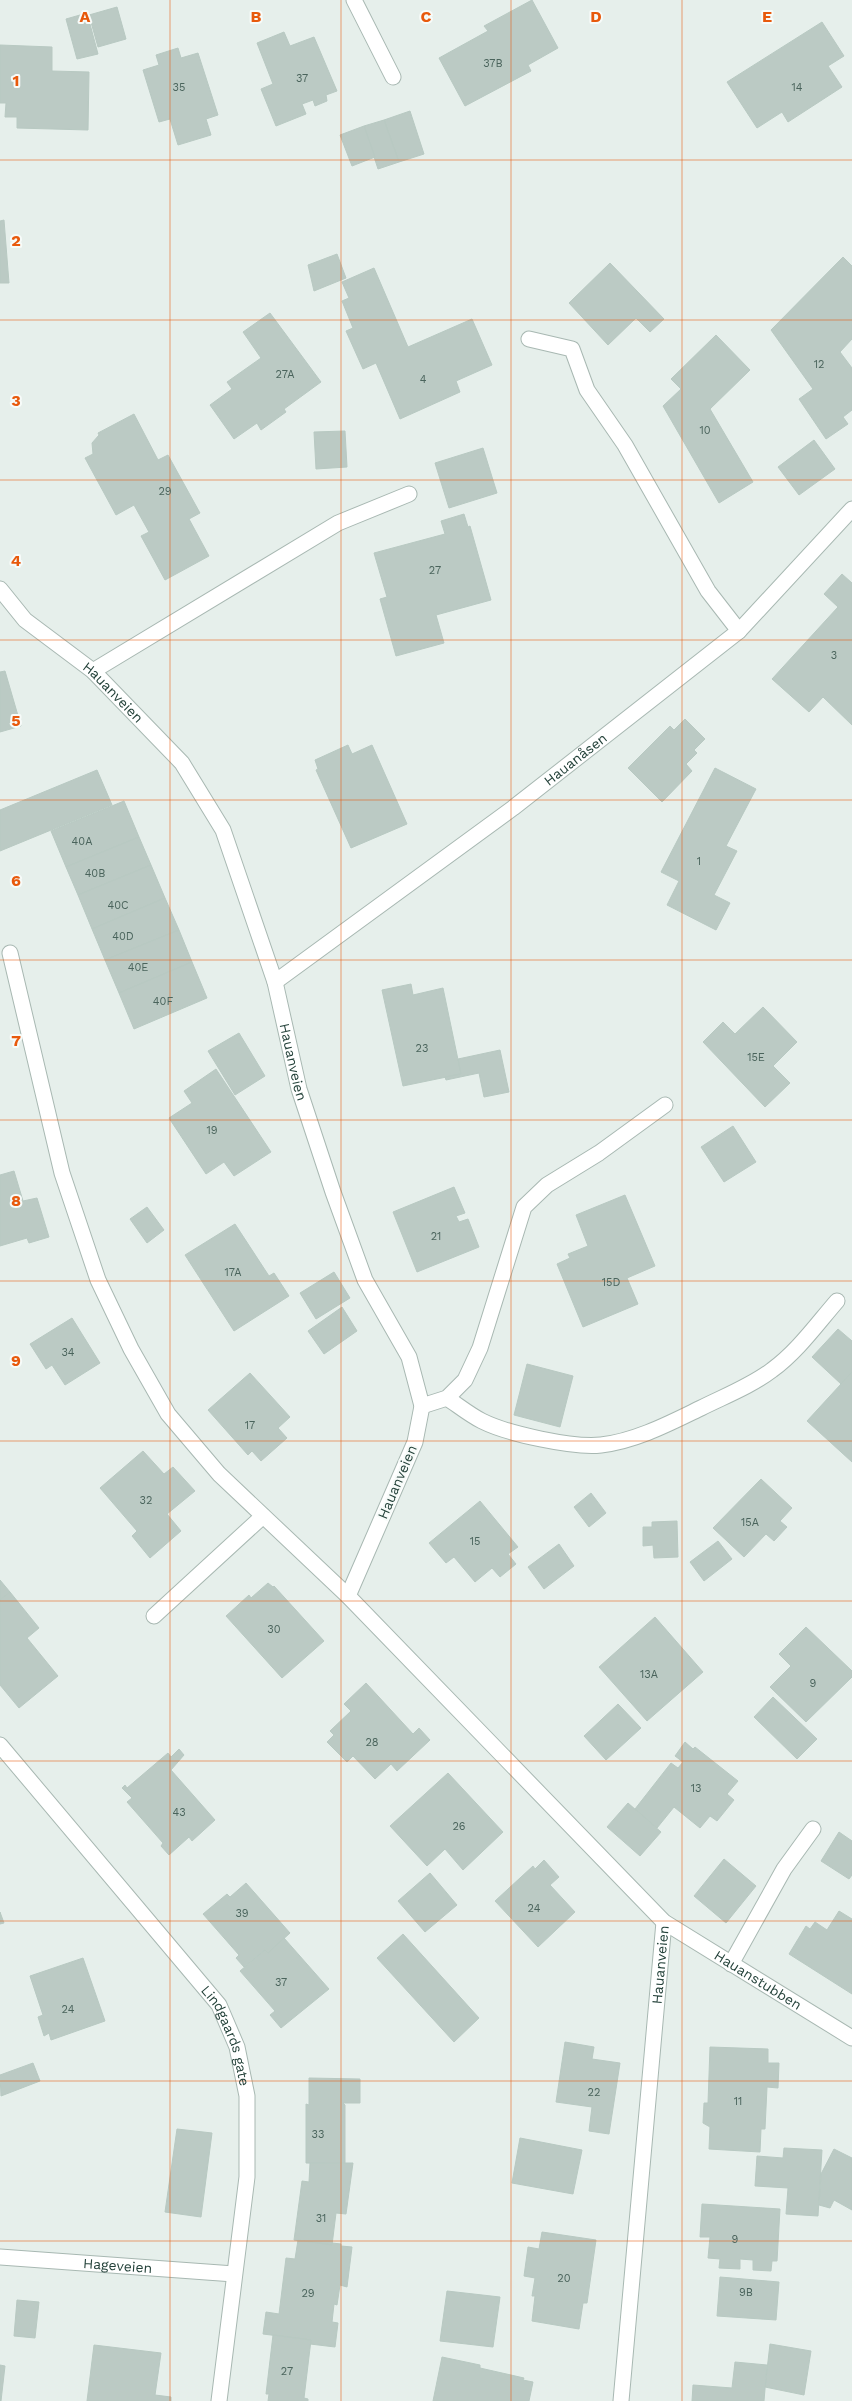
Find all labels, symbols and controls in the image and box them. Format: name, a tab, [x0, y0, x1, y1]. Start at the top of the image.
text: A	[80, 7, 91, 26]
text: B	[251, 7, 262, 26]
text: C	[421, 7, 432, 26]
text: D	[590, 7, 602, 26]
text: E	[762, 7, 772, 26]
house number: 37B	[483, 57, 503, 70]
text: 1	[13, 71, 19, 90]
house number: 37	[296, 72, 308, 85]
house number: 35	[173, 81, 185, 94]
house number: 14	[791, 81, 803, 94]
text: 2	[11, 231, 21, 250]
house number: 12	[814, 358, 824, 371]
house number: 27A	[275, 368, 295, 381]
house number: 4	[420, 373, 427, 386]
text: 3	[11, 391, 21, 410]
house number: 10	[699, 424, 711, 437]
house number: 29	[158, 485, 172, 498]
text: 4	[11, 551, 21, 570]
house number: 27	[429, 564, 441, 577]
house number: 3	[831, 649, 837, 662]
street label: Hauanveien	[80, 658, 147, 726]
text: 5	[11, 711, 21, 730]
street label: Hauanåsen	[541, 730, 610, 789]
house number: 40A	[72, 835, 92, 848]
house number: 1	[697, 855, 701, 868]
house number: 40B	[85, 867, 105, 880]
text: 6	[11, 871, 21, 890]
house number: 40C	[107, 899, 129, 912]
house number: 40D	[112, 930, 134, 943]
house number: 40E	[128, 961, 148, 974]
house number: 40F	[153, 995, 173, 1008]
street label: Hauanveien	[276, 1022, 310, 1103]
text: 7	[11, 1031, 21, 1050]
house number: 23	[416, 1042, 428, 1055]
house number: 15E	[747, 1051, 765, 1064]
house number: 19	[206, 1124, 218, 1137]
text: 8	[11, 1191, 21, 1210]
house number: 21	[431, 1230, 441, 1243]
house number: 17A	[224, 1266, 242, 1279]
house number: 15D	[602, 1276, 620, 1289]
house number: 34	[61, 1346, 75, 1359]
text: 9	[11, 1351, 21, 1370]
house number: 17	[245, 1419, 255, 1432]
street label: Hauanveien	[374, 1443, 420, 1521]
house number: 32	[140, 1494, 152, 1507]
house number: 15A	[741, 1516, 759, 1529]
house number: 15	[470, 1535, 480, 1548]
house number: 30	[267, 1623, 281, 1636]
house number: 13A	[640, 1668, 658, 1681]
house number: 9	[810, 1677, 817, 1690]
house number: 28	[365, 1736, 379, 1749]
house number: 13	[691, 1782, 701, 1795]
house number: 43	[172, 1806, 186, 1819]
house number: 26	[452, 1820, 466, 1833]
house number: 24	[528, 1902, 541, 1915]
house number: 39	[235, 1907, 249, 1920]
street label: Hauanveien	[649, 1925, 672, 2005]
street label: Hauanstubben	[711, 1947, 805, 2013]
house number: 37	[275, 1976, 287, 1989]
street label: Lindgaards gate	[198, 1982, 253, 2087]
house number: 24	[62, 2003, 75, 2016]
house number: 22	[588, 2086, 600, 2099]
house number: 11	[734, 2095, 742, 2108]
house number: 33	[312, 2128, 324, 2141]
house number: 31	[316, 2212, 326, 2225]
house number: 9	[732, 2233, 739, 2246]
street label: Hageveien	[83, 2255, 153, 2276]
house number: 20	[557, 2272, 571, 2285]
house number: 9B	[739, 2286, 753, 2299]
house number: 29	[301, 2287, 315, 2300]
house number: 27	[281, 2365, 293, 2378]

